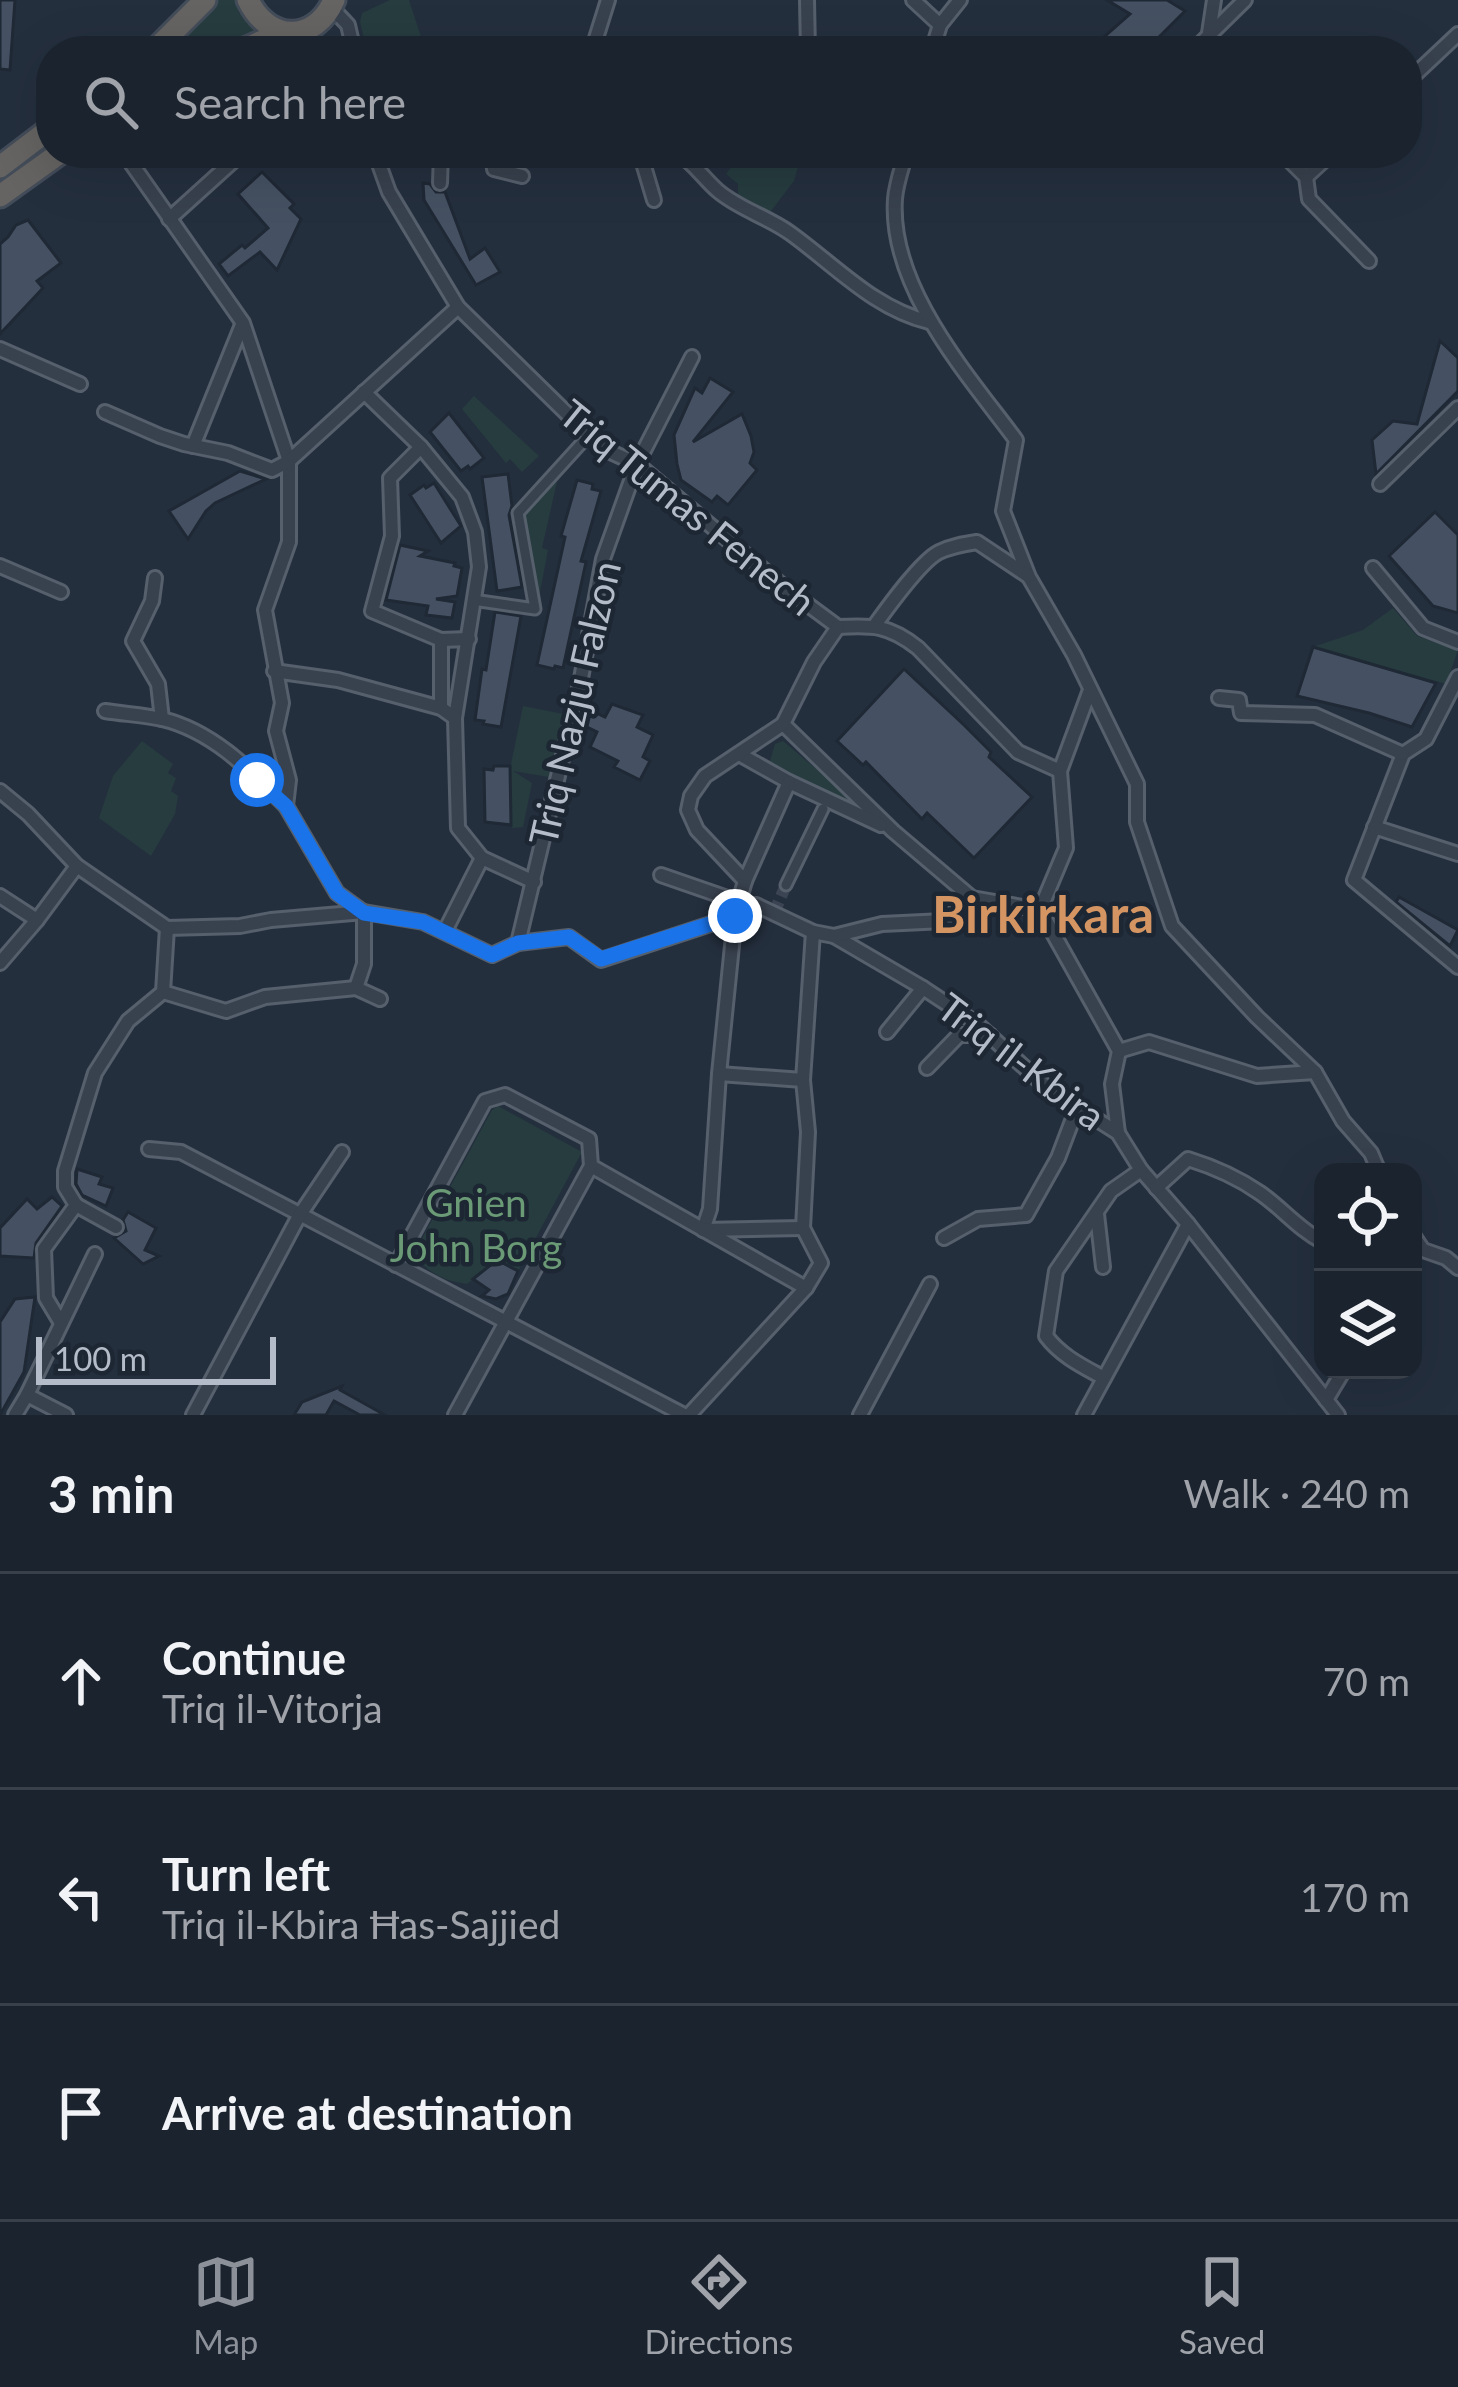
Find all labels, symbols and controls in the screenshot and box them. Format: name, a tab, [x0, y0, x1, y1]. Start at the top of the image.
search box	[36, 36, 1422, 168]
icon: search	[78, 69, 144, 135]
text: Search here	[174, 75, 406, 129]
street label: Triq Tumas Fenech	[551, 390, 825, 624]
street label: Triq Nazju Falzon	[519, 556, 629, 850]
route start	[230, 753, 284, 807]
district label: Birkirkara	[932, 883, 1154, 944]
route end	[708, 889, 762, 943]
street label: Triq il-Kbira	[929, 983, 1115, 1139]
map controls	[1314, 1163, 1422, 1379]
button: locate	[1314, 1163, 1422, 1271]
park label: Gnien John Borg	[390, 1179, 562, 1270]
button: layers	[1314, 1271, 1422, 1379]
scale bar	[36, 1331, 276, 1384]
text: 100 m	[54, 1338, 147, 1378]
text: 3 min	[48, 1463, 174, 1524]
text: Walk · 240 m	[1183, 1470, 1410, 1516]
text: Continue	[162, 1631, 346, 1685]
icon: ahead	[48, 1648, 114, 1714]
text: 70 m	[1323, 1658, 1410, 1704]
text: Triq il-Vitorja	[162, 1685, 383, 1731]
text: Turn left	[162, 1847, 330, 1901]
icon: left	[48, 1864, 114, 1930]
text: 170 m	[1300, 1874, 1410, 1920]
text: Triq il-Kbira Ħas-Sajjied	[162, 1901, 560, 1947]
icon: arrive	[48, 2080, 114, 2146]
text: Arrive at destination	[162, 2086, 573, 2140]
tab: Map	[193, 2249, 259, 2361]
tab: Directions	[644, 2249, 793, 2361]
tab: Saved	[1179, 2249, 1265, 2361]

